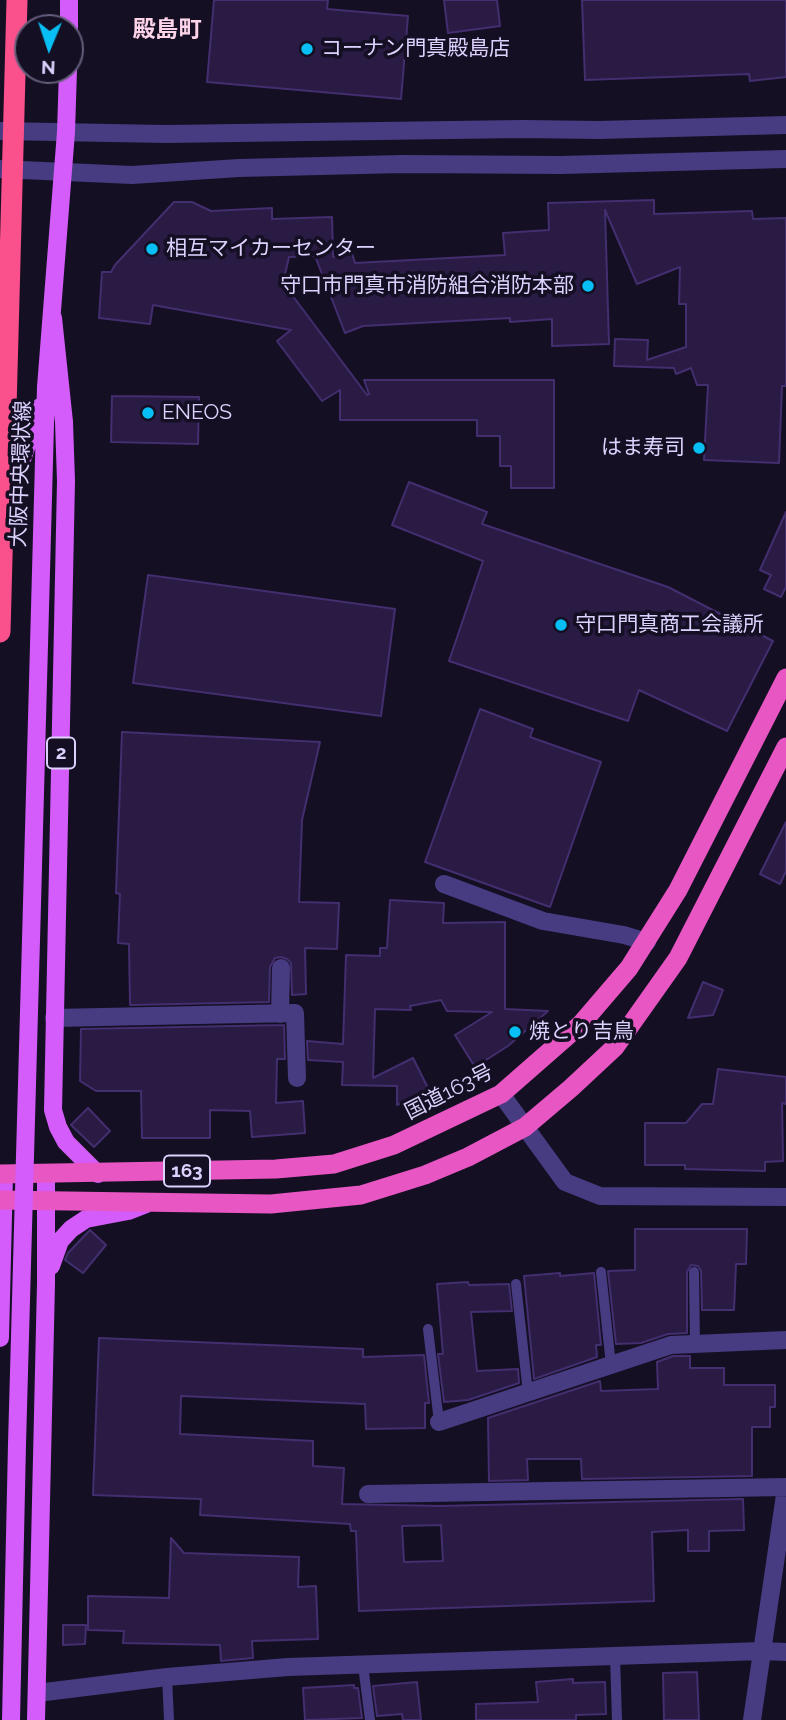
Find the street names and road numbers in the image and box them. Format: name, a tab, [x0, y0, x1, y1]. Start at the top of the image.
street label: 大阪中央環状線	[6, 400, 36, 548]
road number: 2	[47, 738, 75, 768]
street label: 国道163号	[401, 1059, 497, 1125]
road number: 163	[164, 1156, 210, 1186]

